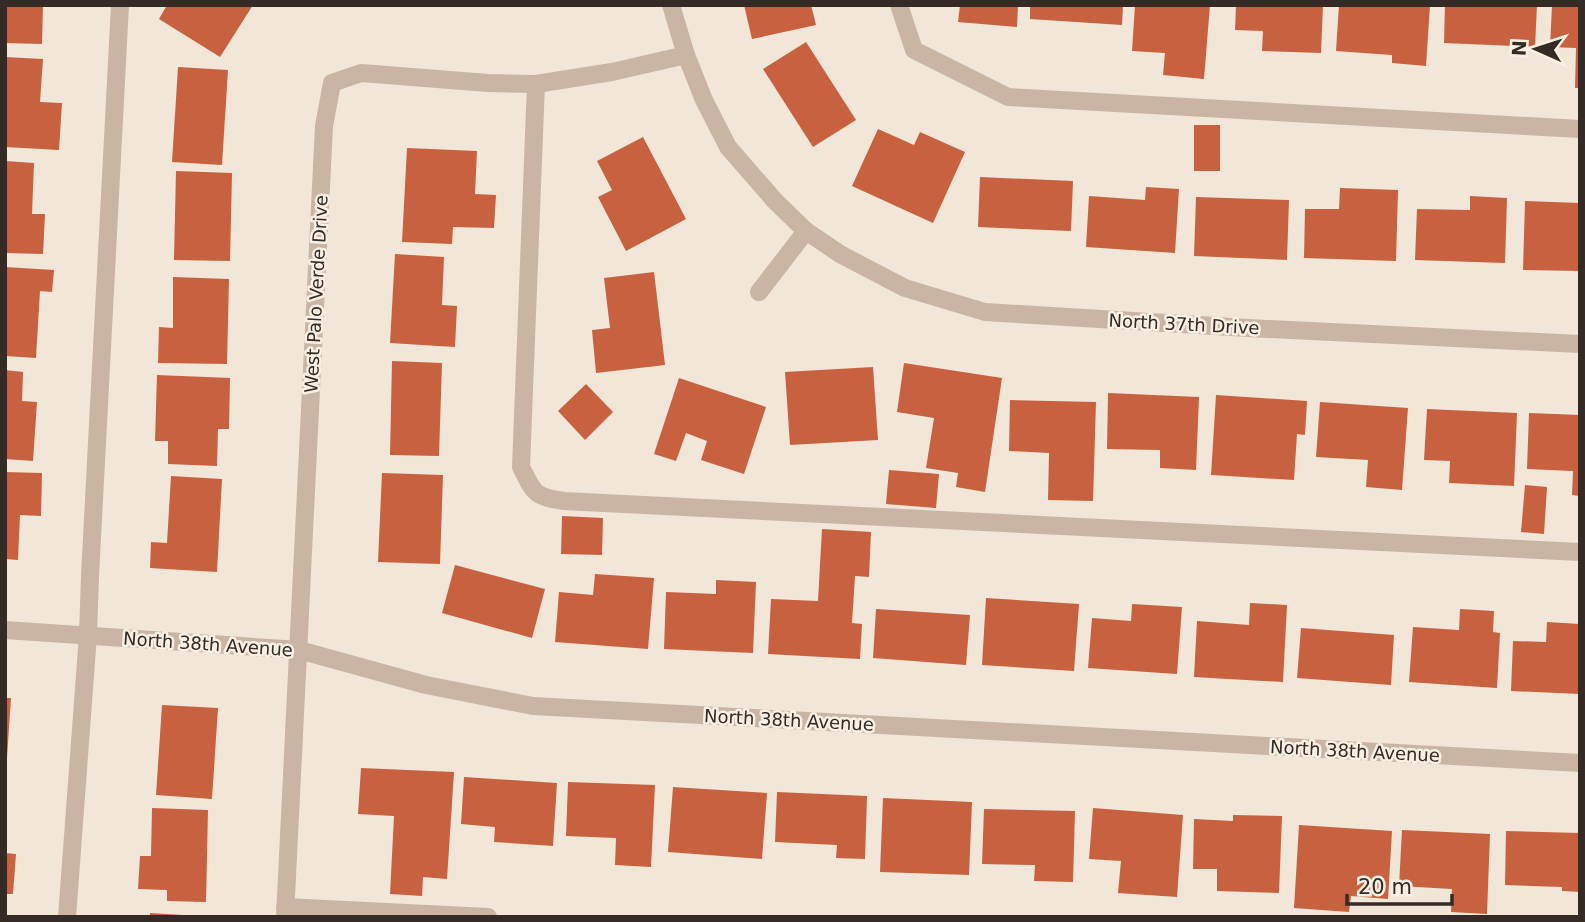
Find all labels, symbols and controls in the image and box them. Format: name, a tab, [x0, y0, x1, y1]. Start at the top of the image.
north arrow	[1501, 14, 1571, 84]
text: N	[1508, 40, 1530, 57]
street label: West Palo Verde Drive	[300, 195, 332, 393]
street label: North 37th Drive	[1108, 310, 1260, 338]
street label: North 38th Avenue	[122, 628, 294, 660]
street label: North 38th Avenue	[704, 705, 874, 735]
street label: North 38th Avenue	[1270, 736, 1440, 766]
scale bar	[1347, 862, 1452, 906]
text: 20 m	[1358, 875, 1412, 899]

